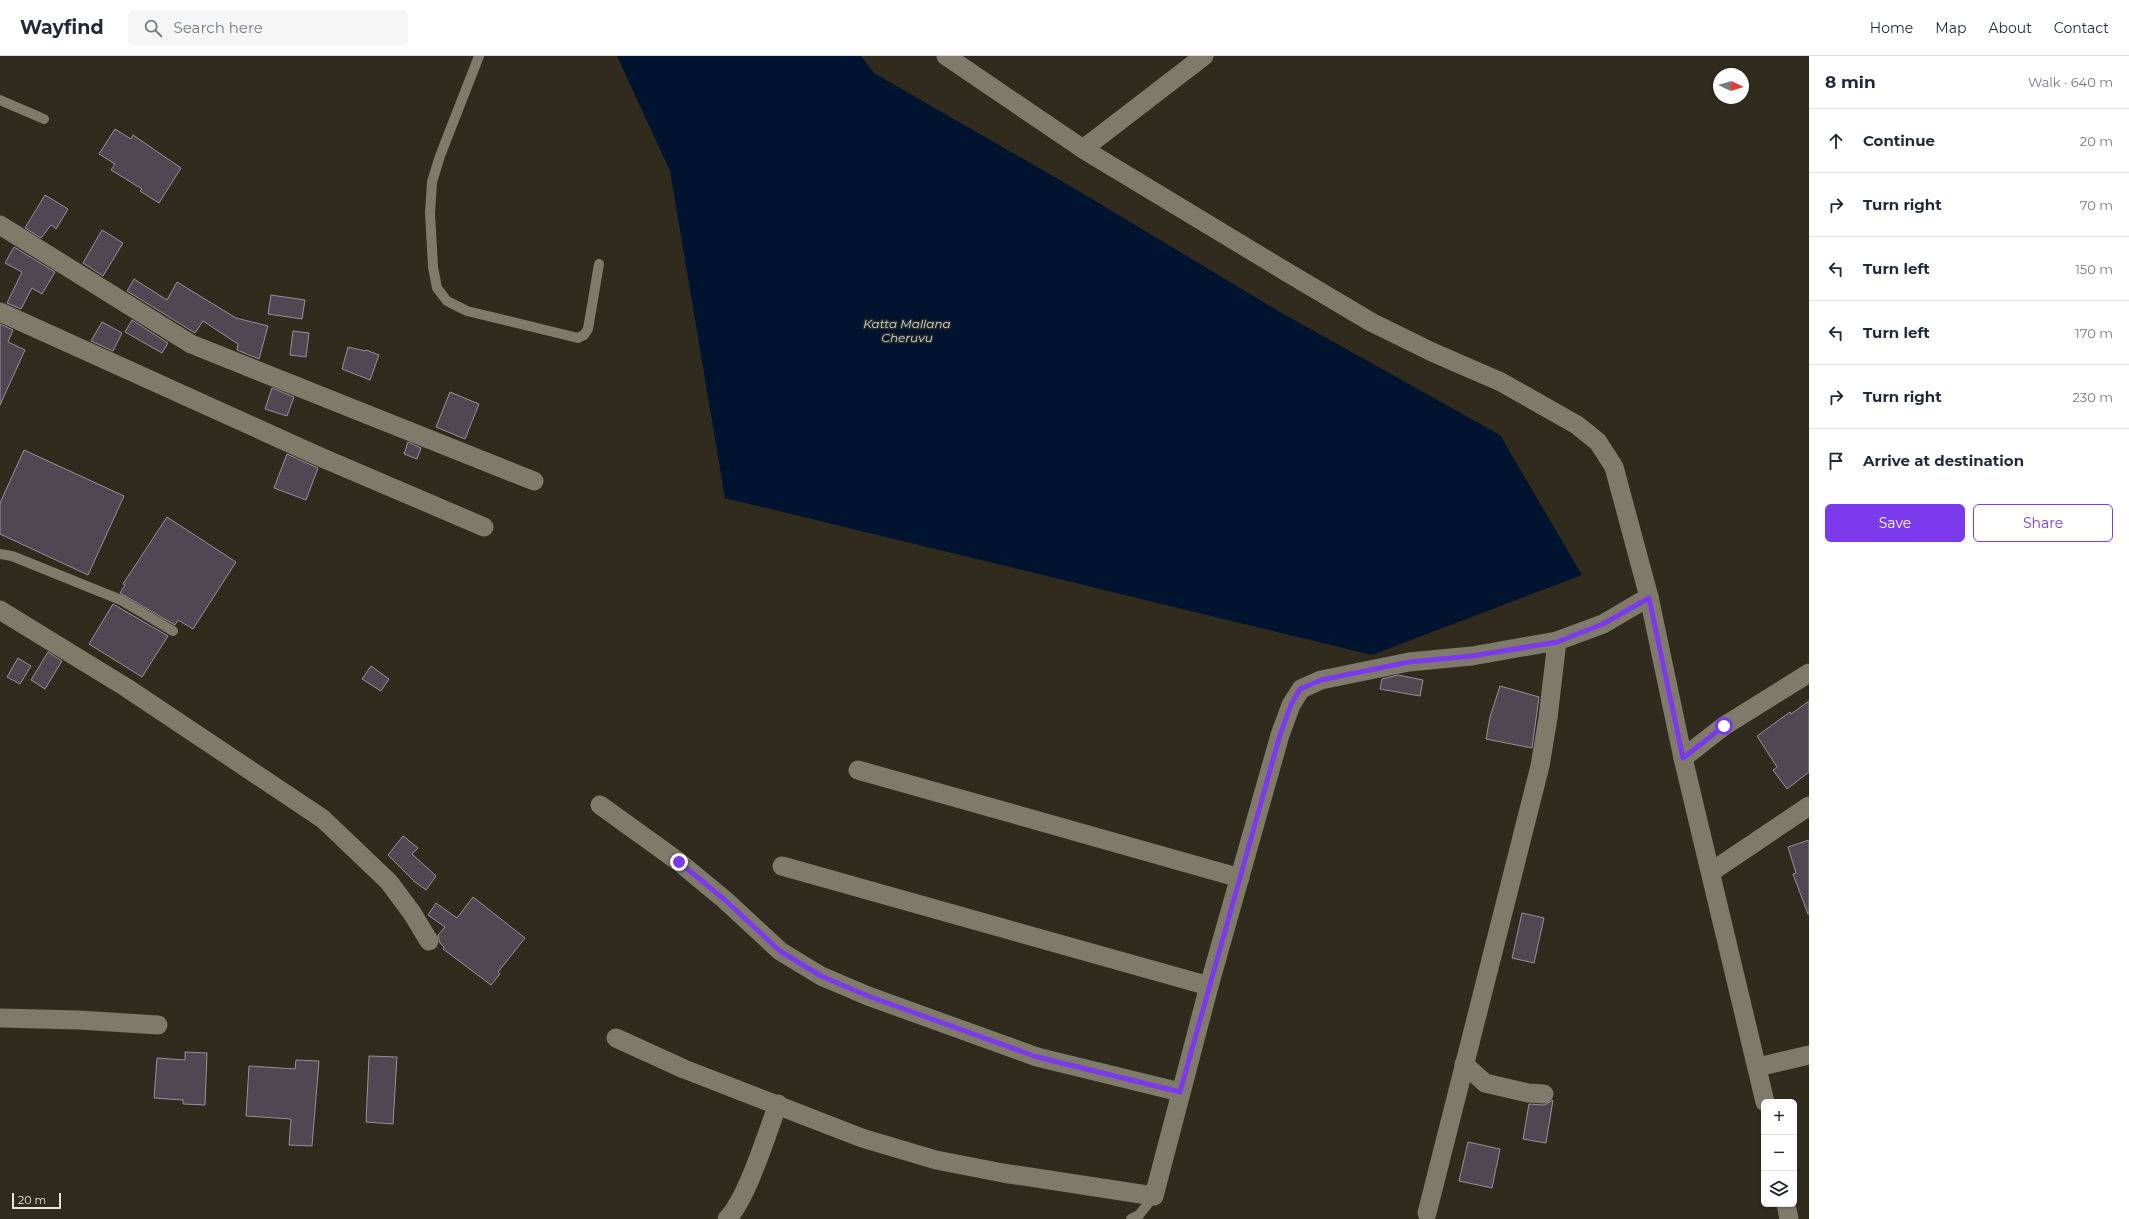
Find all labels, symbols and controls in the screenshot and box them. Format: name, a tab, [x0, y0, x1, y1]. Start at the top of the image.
search box	[128, 10, 408, 46]
text: Wayfind	[20, 16, 104, 39]
icon: search	[142, 17, 164, 39]
text: Search here	[174, 18, 263, 37]
text: Home	[1870, 19, 1913, 37]
text: Map	[1935, 19, 1966, 37]
text: About	[1988, 19, 2032, 37]
text: Contact	[2054, 19, 2109, 37]
north arrow	[1713, 68, 1749, 104]
text: 8 min	[1825, 72, 1876, 92]
text: Walk · 640 m	[2028, 74, 2113, 90]
icon: ahead	[1825, 130, 1847, 152]
text: Continue	[1863, 131, 1935, 150]
text: 20 m	[2080, 133, 2113, 149]
icon: right	[1825, 194, 1847, 216]
text: Turn right	[1863, 195, 1942, 214]
text: 70 m	[2080, 197, 2113, 213]
icon: left	[1825, 258, 1847, 280]
text: Turn left	[1863, 259, 1930, 278]
text: 150 m	[2075, 261, 2113, 277]
water label: Katta Mallana Cheruvu	[863, 316, 951, 345]
icon: left	[1825, 322, 1847, 344]
text: Turn left	[1863, 323, 1930, 342]
text: 170 m	[2075, 325, 2113, 341]
icon: right	[1825, 386, 1847, 408]
text: Turn right	[1863, 387, 1942, 406]
text: 230 m	[2072, 389, 2113, 405]
icon: arrive	[1825, 450, 1847, 472]
text: Arrive at destination	[1863, 451, 2024, 470]
button: Save	[1825, 504, 1965, 542]
button: Share	[1973, 504, 2113, 542]
route start	[1715, 717, 1733, 735]
route end	[670, 853, 688, 871]
map controls	[1761, 1099, 1797, 1207]
button: +	[1761, 1099, 1797, 1135]
button: −	[1761, 1135, 1797, 1171]
button: layers	[1761, 1171, 1797, 1207]
scale bar	[12, 1191, 61, 1210]
text: 20 m	[18, 1193, 46, 1207]

